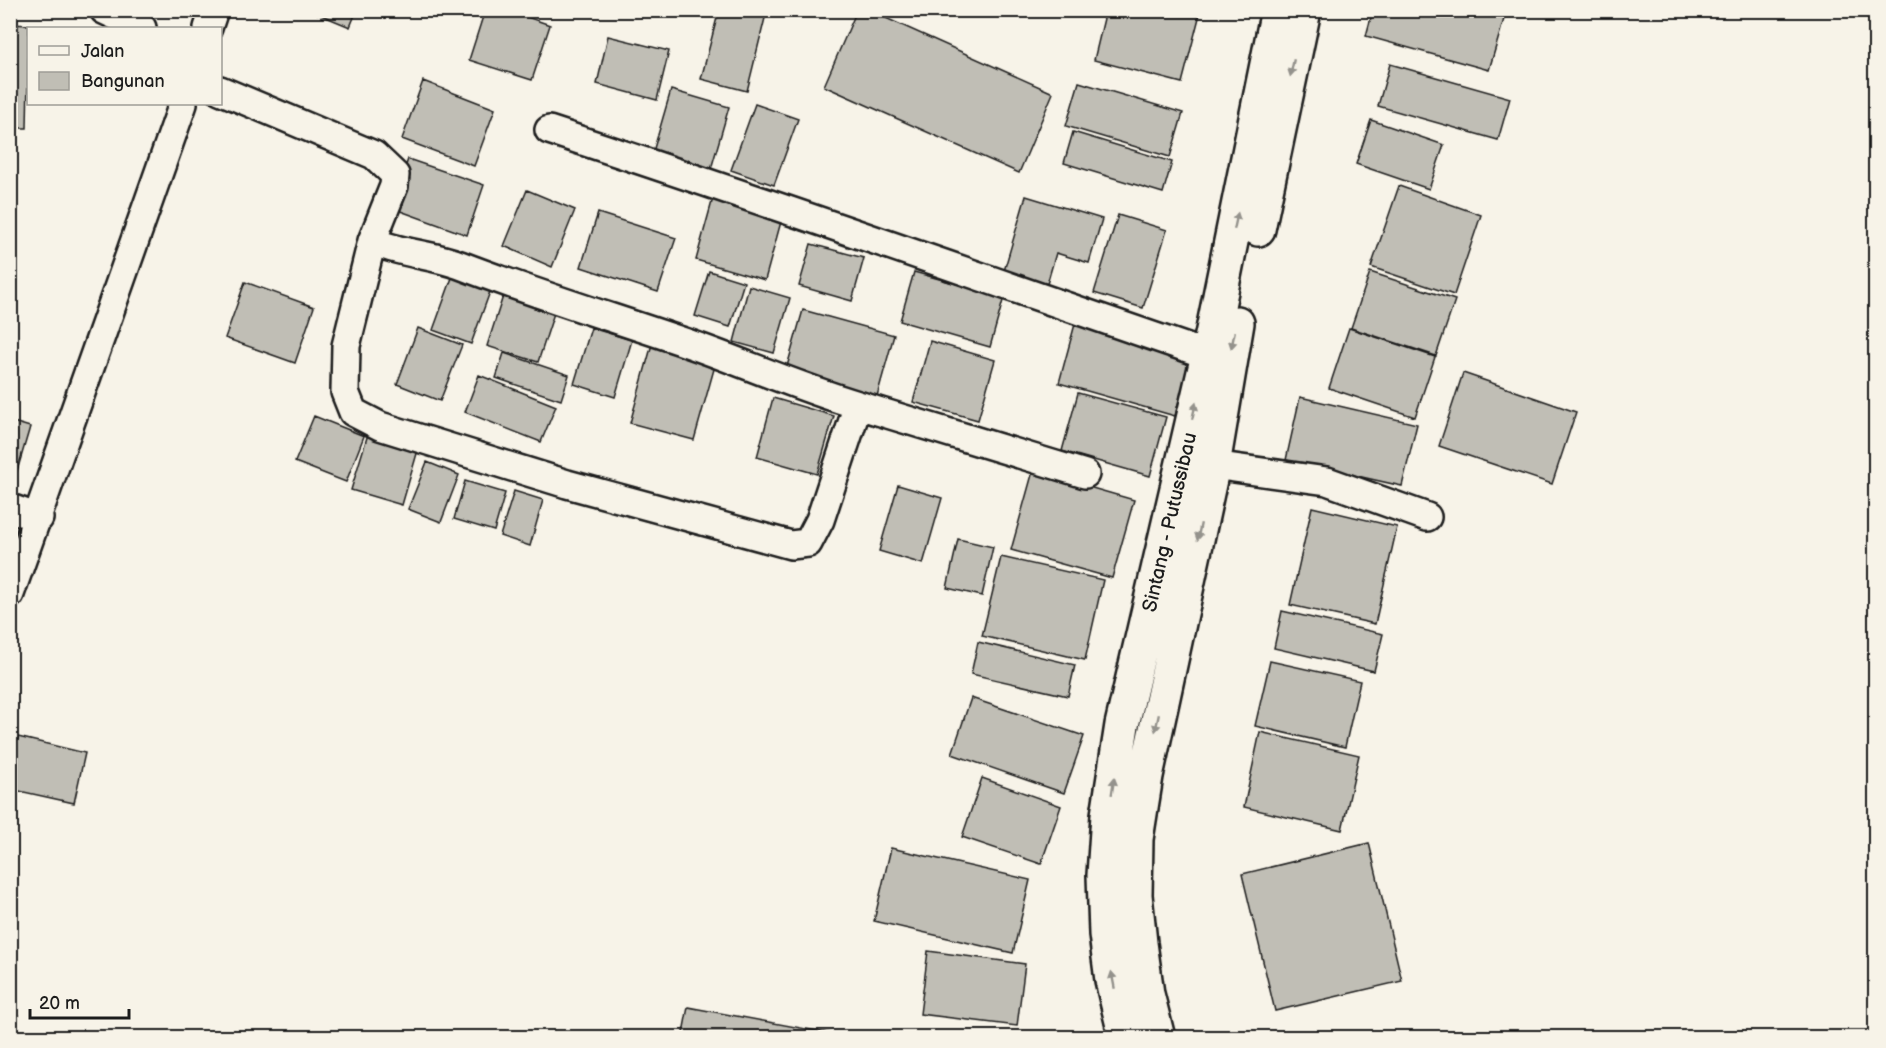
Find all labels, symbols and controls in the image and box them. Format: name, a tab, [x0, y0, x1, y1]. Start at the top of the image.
legend	[27, 27, 222, 105]
text: Jalan	[81, 41, 124, 62]
one-way arrow	[1287, 59, 1297, 77]
text: Bangunan	[81, 71, 165, 92]
one-way arrow	[1232, 211, 1241, 230]
one-way arrow	[1228, 331, 1238, 350]
one-way arrow	[1190, 402, 1200, 421]
street label: Sintang - Putussibau	[1138, 430, 1202, 614]
one-way arrow	[1193, 523, 1203, 542]
one-way arrow	[1152, 714, 1161, 733]
one-way arrow	[1108, 777, 1117, 796]
one-way arrow	[1108, 971, 1117, 990]
scale bar	[30, 982, 129, 1020]
text: 20 m	[39, 993, 80, 1014]

